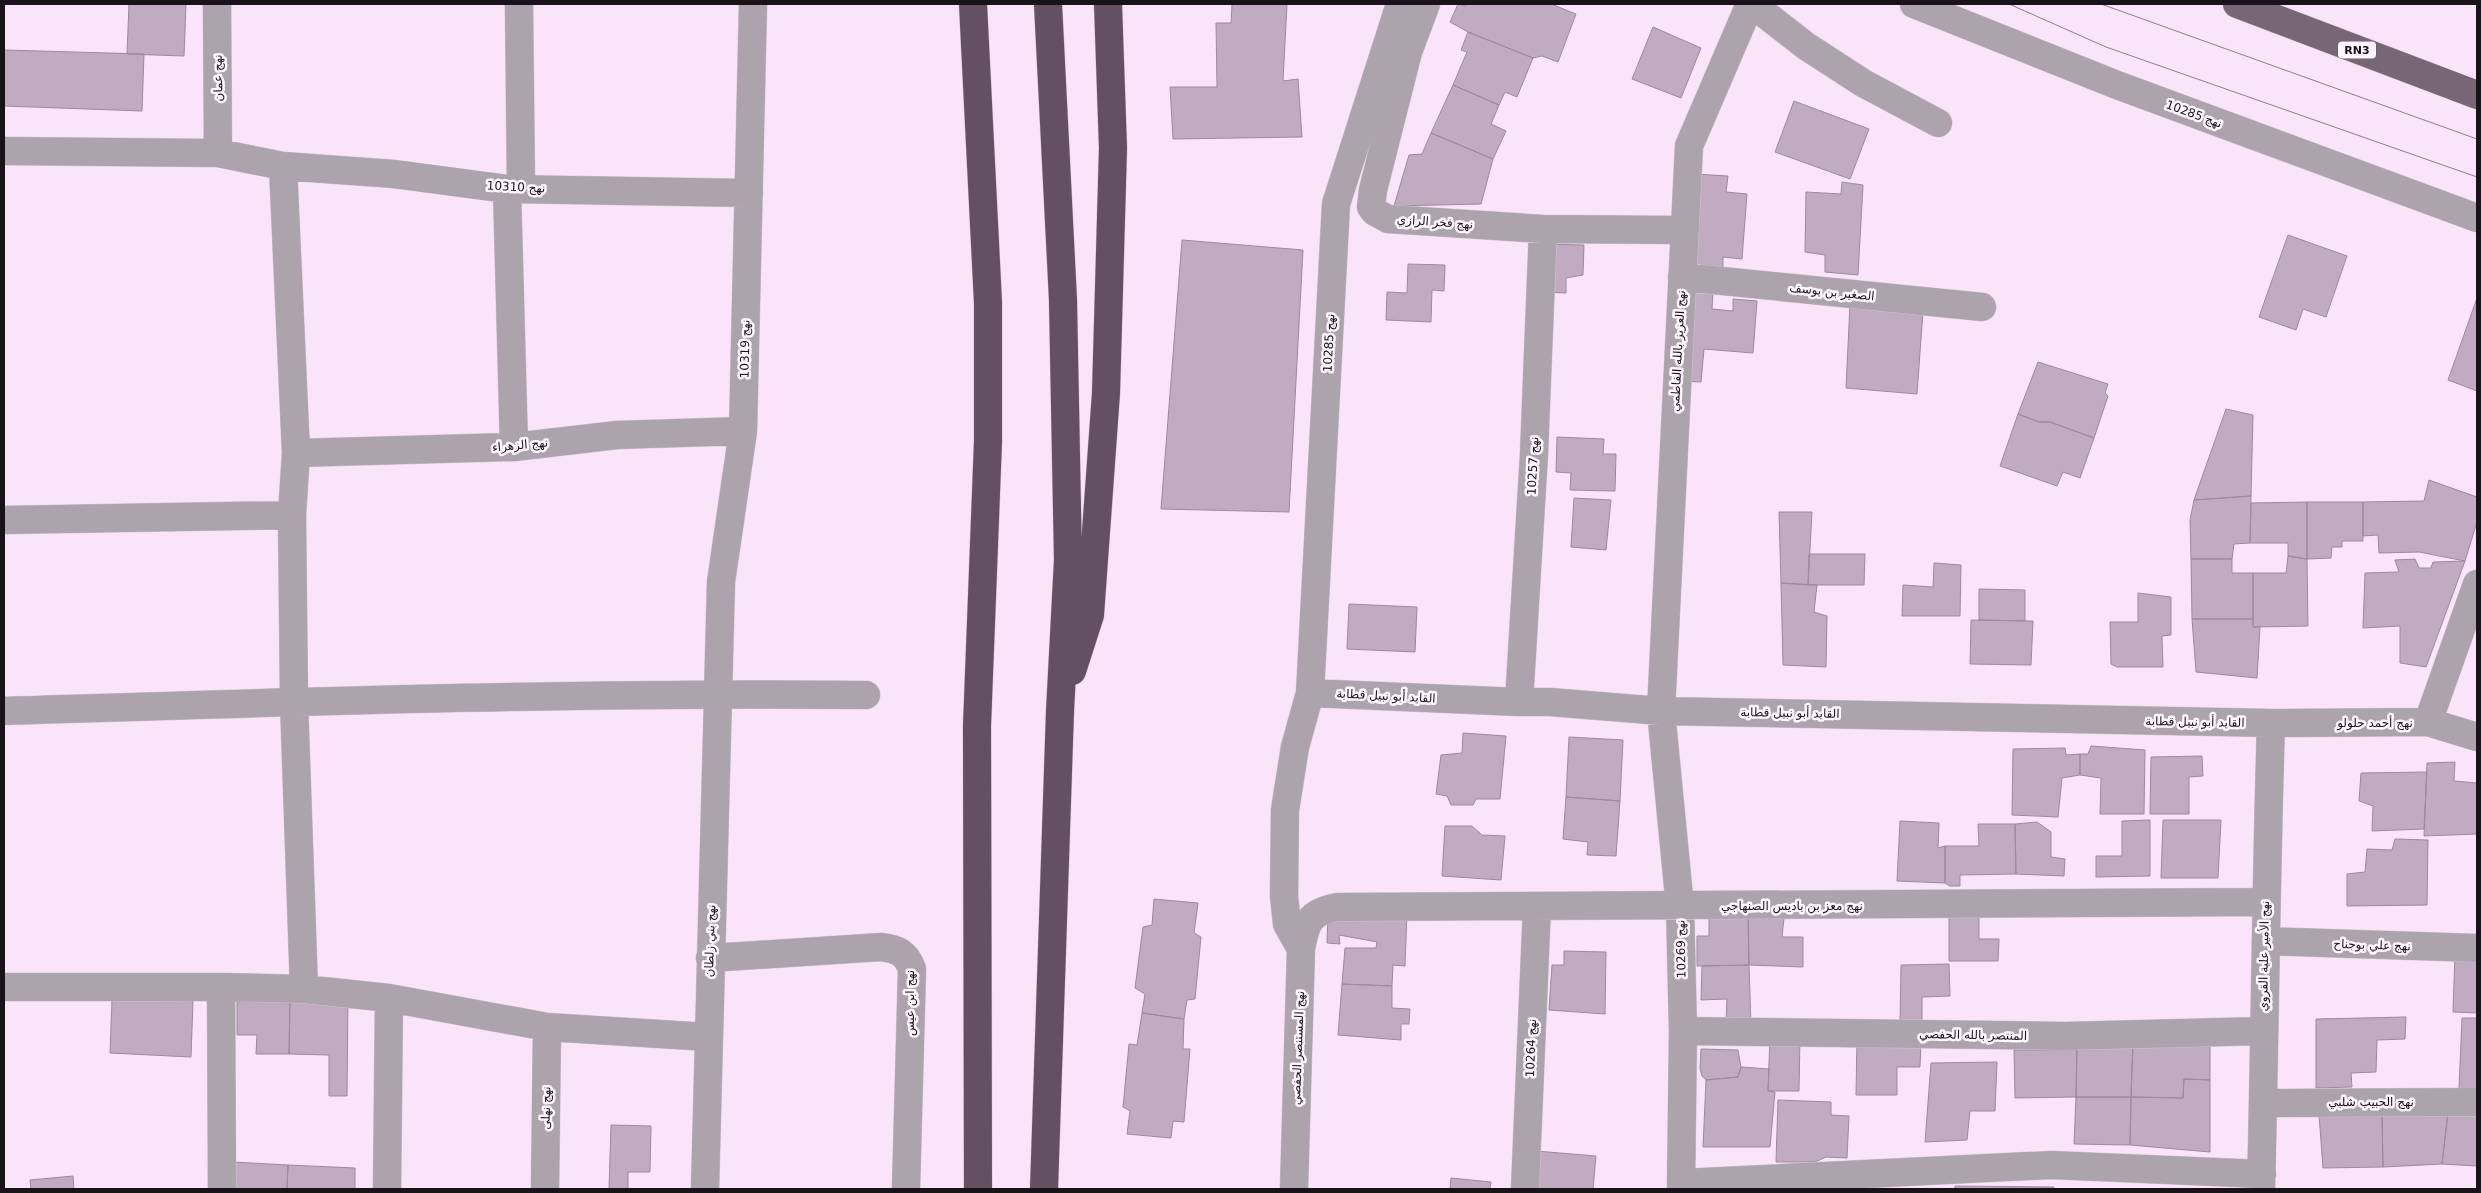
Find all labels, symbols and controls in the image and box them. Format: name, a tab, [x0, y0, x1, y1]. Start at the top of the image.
road number: RN3	[2338, 42, 2376, 58]
street label: نهج عمان	[211, 54, 225, 102]
street label: نهج 10285	[2164, 97, 2224, 131]
street label: نهج 10310	[486, 178, 546, 196]
street label: نهج فخر الرازي	[1396, 212, 1474, 233]
street label: الصغير بن يوسف	[1789, 281, 1875, 304]
street label: نهج العزيز بالله الفاطمي	[1668, 290, 1689, 412]
street label: نهج 10285	[1320, 313, 1338, 373]
street label: نهج 10319	[737, 320, 753, 378]
street label: نهج الزهراء	[492, 436, 549, 455]
street label: نهج 10257	[1524, 436, 1542, 496]
street label: القايد أبو نبيل قطابة	[1336, 685, 1436, 707]
street label: القايد أبو نبيل قطابة	[1740, 704, 1840, 722]
street label: القايد أبو نبيل قطابة	[2145, 713, 2245, 731]
street label: نهج أحمد حلولو	[2336, 715, 2413, 731]
street label: نهج معز بن باديس الصنهاجي	[1721, 899, 1863, 914]
street label: نهج الأمير علية القروي	[2255, 900, 2273, 1012]
street label: نهج بني زلطان	[702, 904, 719, 978]
street label: نهج 10269	[1673, 920, 1689, 978]
street label: نهج علي بوجناح	[2333, 937, 2411, 954]
street label: نهج ابن عيس	[903, 970, 918, 1036]
street label: نهج المستنصر الحفصي	[1289, 991, 1308, 1105]
street label: نهج 10264	[1523, 1018, 1539, 1078]
street label: المنتصر بالله الحفصي	[1919, 1027, 2027, 1044]
street label: نهج نهلى	[539, 1086, 553, 1130]
street label: نهج الحبيب شلبي	[2328, 1095, 2414, 1109]

